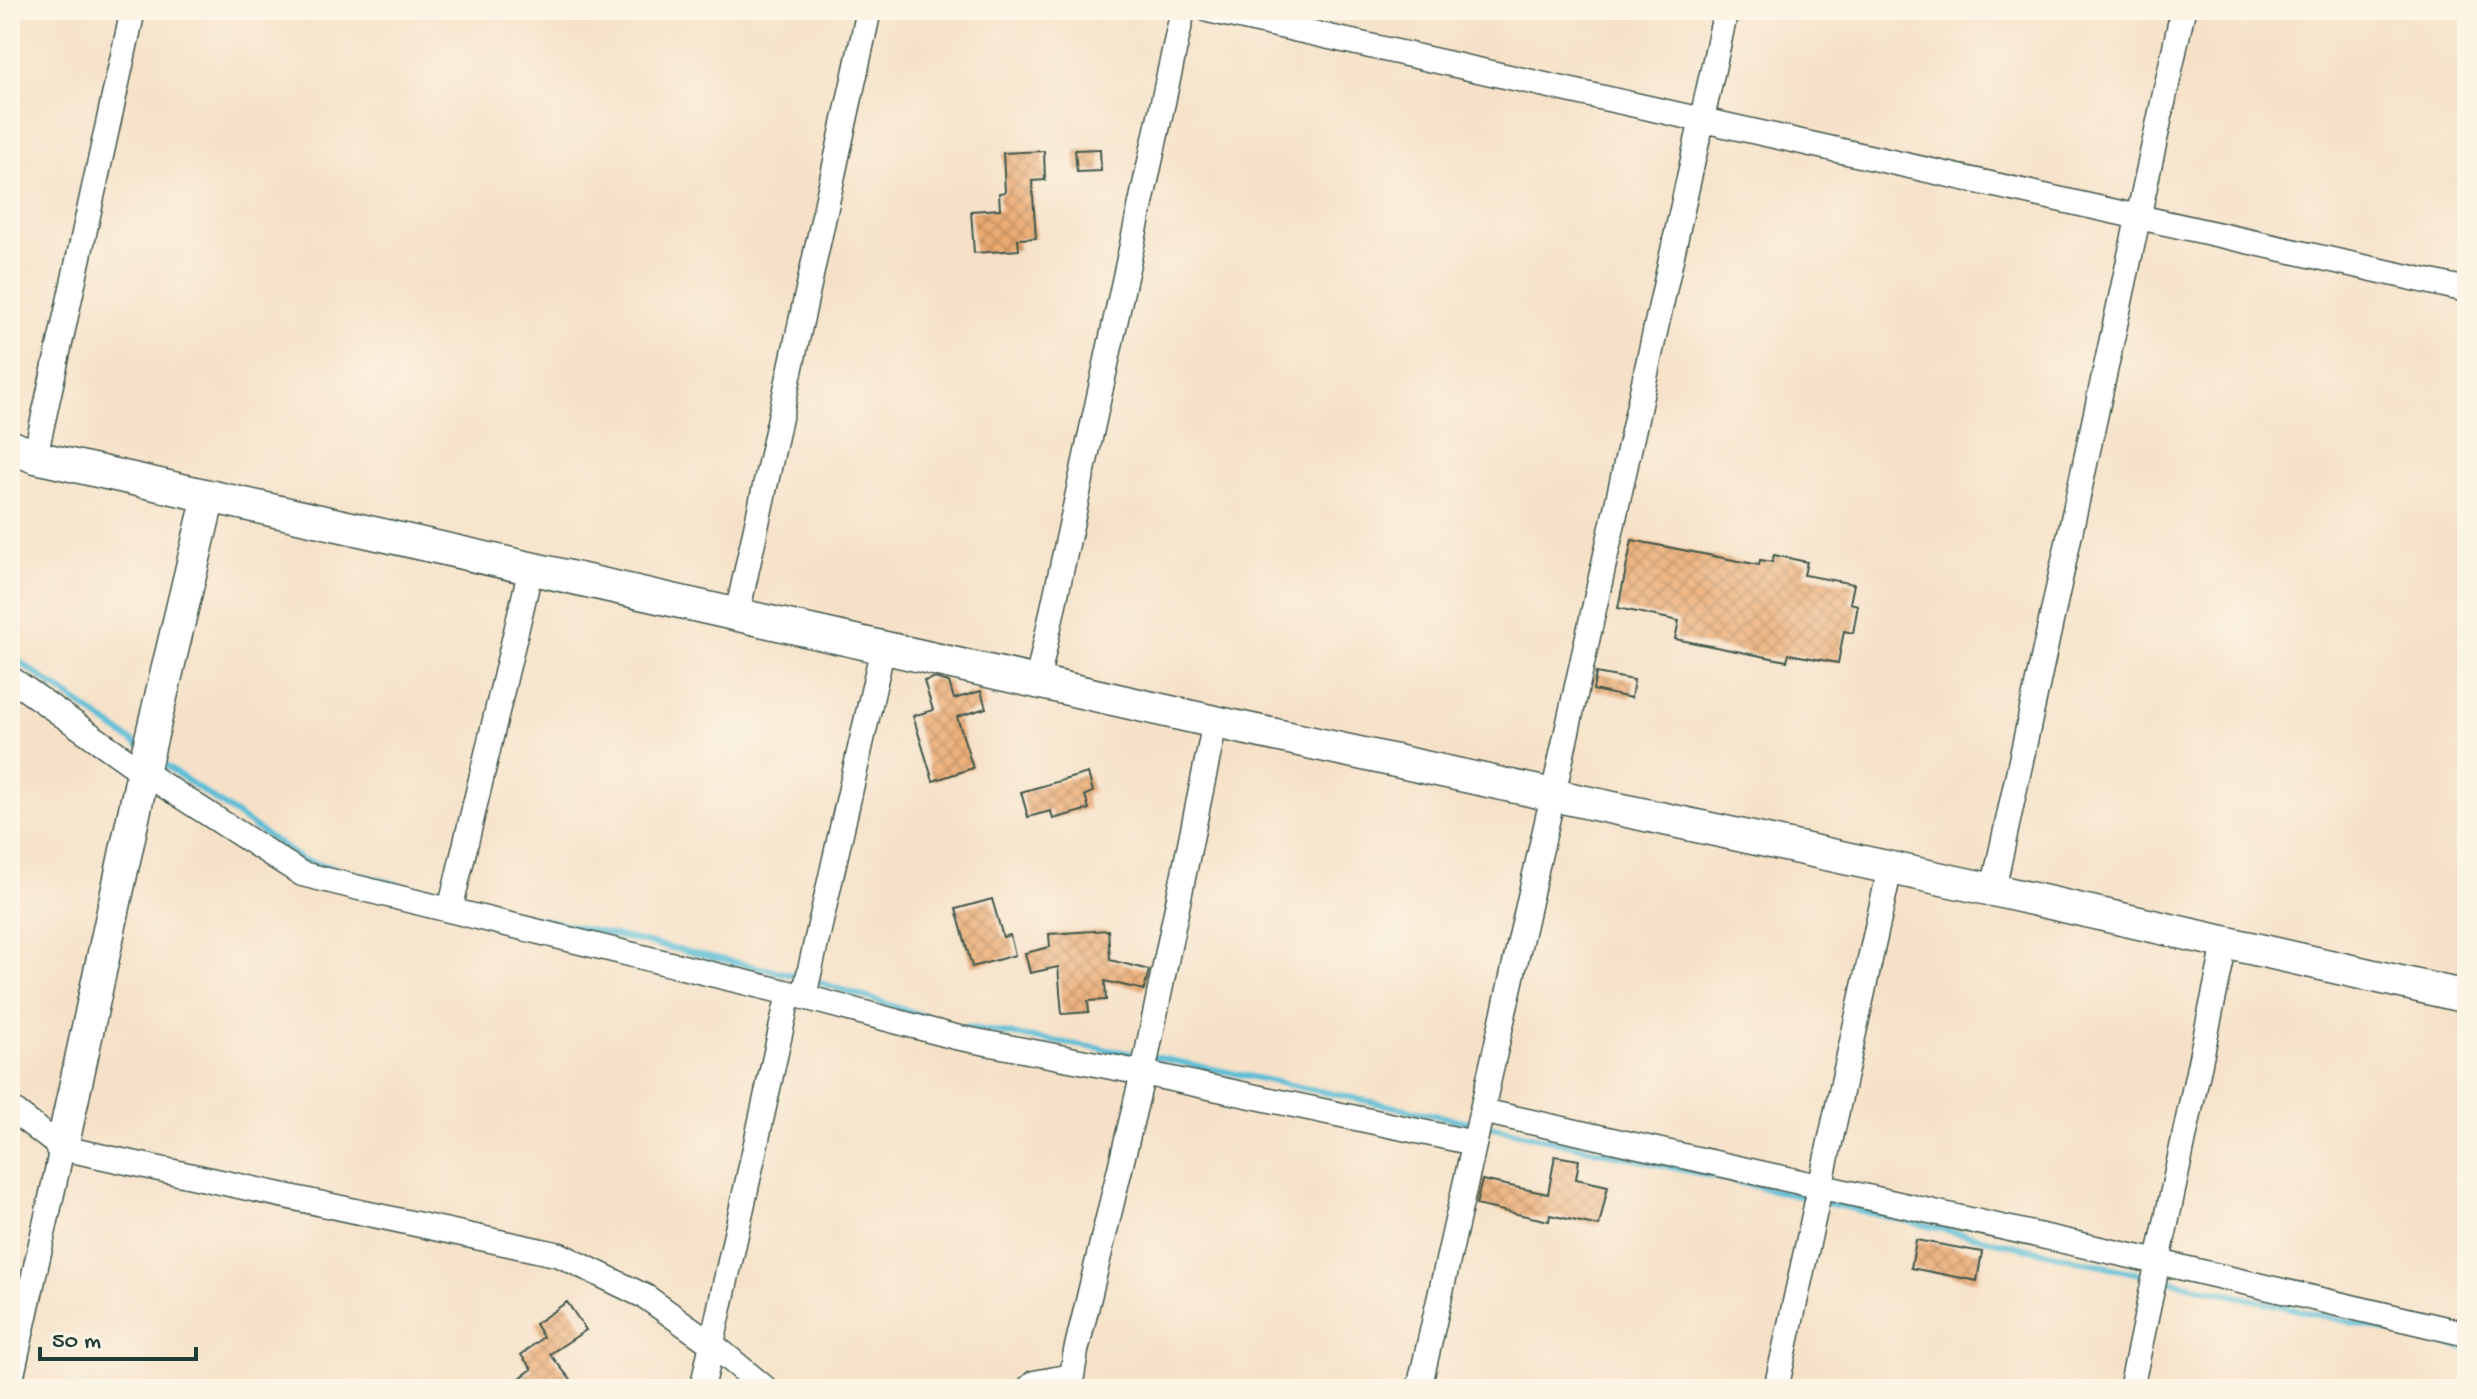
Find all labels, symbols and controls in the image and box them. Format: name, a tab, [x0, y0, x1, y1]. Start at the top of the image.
scale bar	[40, 1311, 196, 1361]
text: 50 m	[52, 1328, 101, 1357]

